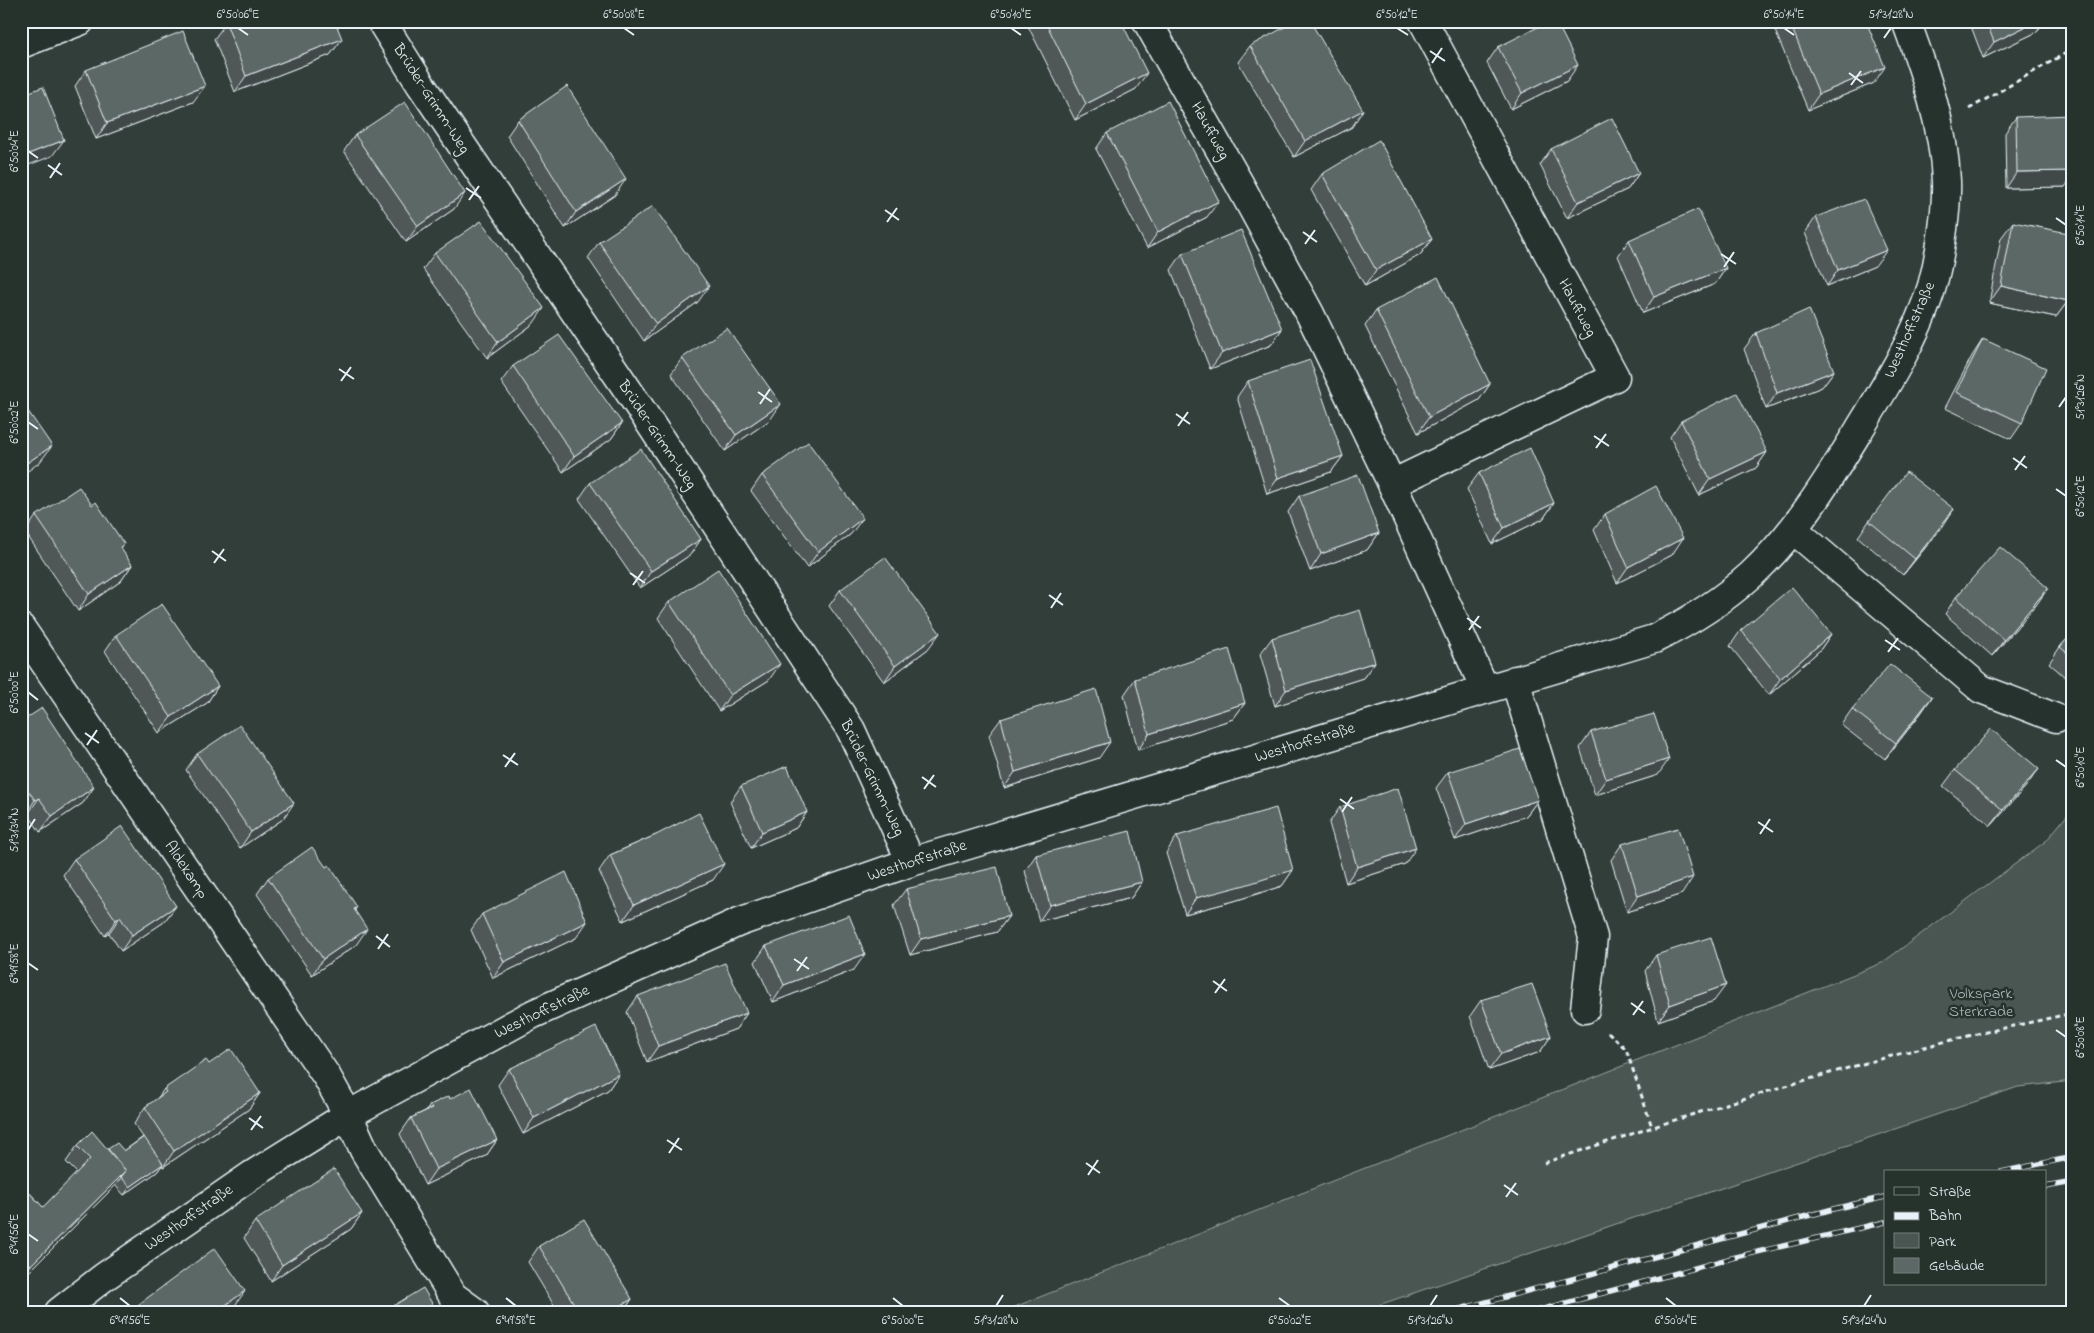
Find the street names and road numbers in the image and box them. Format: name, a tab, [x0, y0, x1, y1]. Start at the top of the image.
street label: Brüder-Grimm-Weg	[386, 38, 476, 159]
street label: Hauffweg	[1184, 97, 1236, 165]
street label: Hauffweg	[1552, 274, 1602, 342]
street label: Westhoffstraße	[1878, 277, 1942, 382]
street label: Brüder-Grimm-Weg	[611, 375, 703, 495]
street label: Brüder-Grimm-Weg	[833, 715, 911, 841]
street label: Westhoffstraße	[1252, 716, 1359, 770]
street label: Westhoffstraße	[864, 833, 971, 888]
street label: Aldekamp	[158, 836, 214, 904]
street label: Westhoffstraße	[490, 978, 594, 1045]
street label: Westhoffstraße	[140, 1178, 239, 1257]

